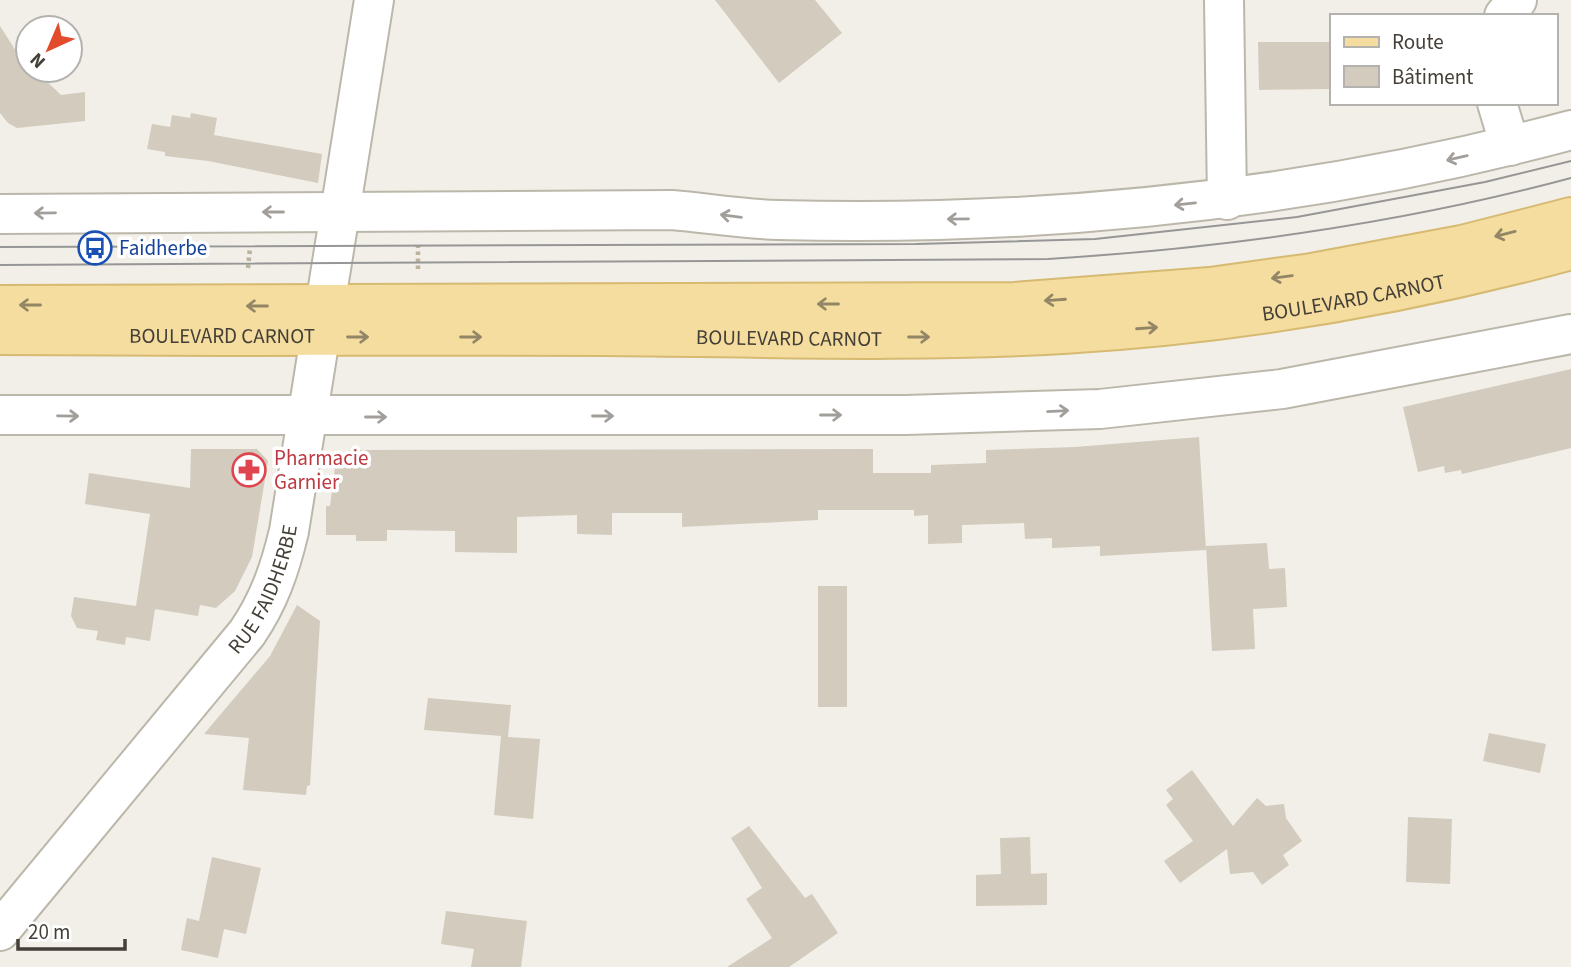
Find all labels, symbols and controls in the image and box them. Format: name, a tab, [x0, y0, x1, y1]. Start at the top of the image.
north arrow	[14, 14, 84, 84]
legend	[1330, 14, 1557, 105]
text: Route	[1392, 27, 1444, 57]
text: N	[24, 46, 52, 74]
text: Bâtiment	[1392, 62, 1473, 92]
one-way arrow	[1446, 152, 1469, 166]
one-way arrow	[1174, 198, 1197, 211]
one-way arrow	[262, 205, 285, 219]
one-way arrow	[34, 207, 57, 220]
one-way arrow	[720, 210, 742, 223]
one-way arrow	[947, 212, 970, 225]
one-way arrow	[1494, 228, 1517, 242]
bus stop icon: Faidherbe	[76, 229, 114, 267]
place label: Faidherbe	[119, 233, 207, 263]
street label: BOULEVARD CARNOT	[1260, 266, 1448, 329]
one-way arrow	[1271, 271, 1294, 284]
one-way arrow	[1045, 294, 1067, 307]
one-way arrow	[817, 297, 840, 311]
one-way arrow	[18, 298, 41, 312]
one-way arrow	[246, 299, 269, 312]
street label: BOULEVARD CARNOT	[129, 321, 315, 351]
one-way arrow	[1135, 321, 1157, 334]
street label: BOULEVARD CARNOT	[696, 322, 882, 354]
one-way arrow	[346, 330, 369, 344]
one-way arrow	[460, 330, 483, 344]
one-way arrow	[908, 330, 931, 344]
one-way arrow	[1046, 404, 1069, 417]
one-way arrow	[819, 408, 842, 422]
one-way arrow	[56, 409, 79, 422]
one-way arrow	[591, 409, 614, 423]
one-way arrow	[364, 410, 387, 424]
place label: Pharmacie Garnier	[274, 443, 368, 497]
pharmacy icon: Pharmacie Garnier	[230, 451, 268, 489]
street label: RUE FAIDHERBE	[221, 523, 305, 660]
scale bar	[18, 908, 124, 952]
text: 20 m	[28, 917, 70, 947]

